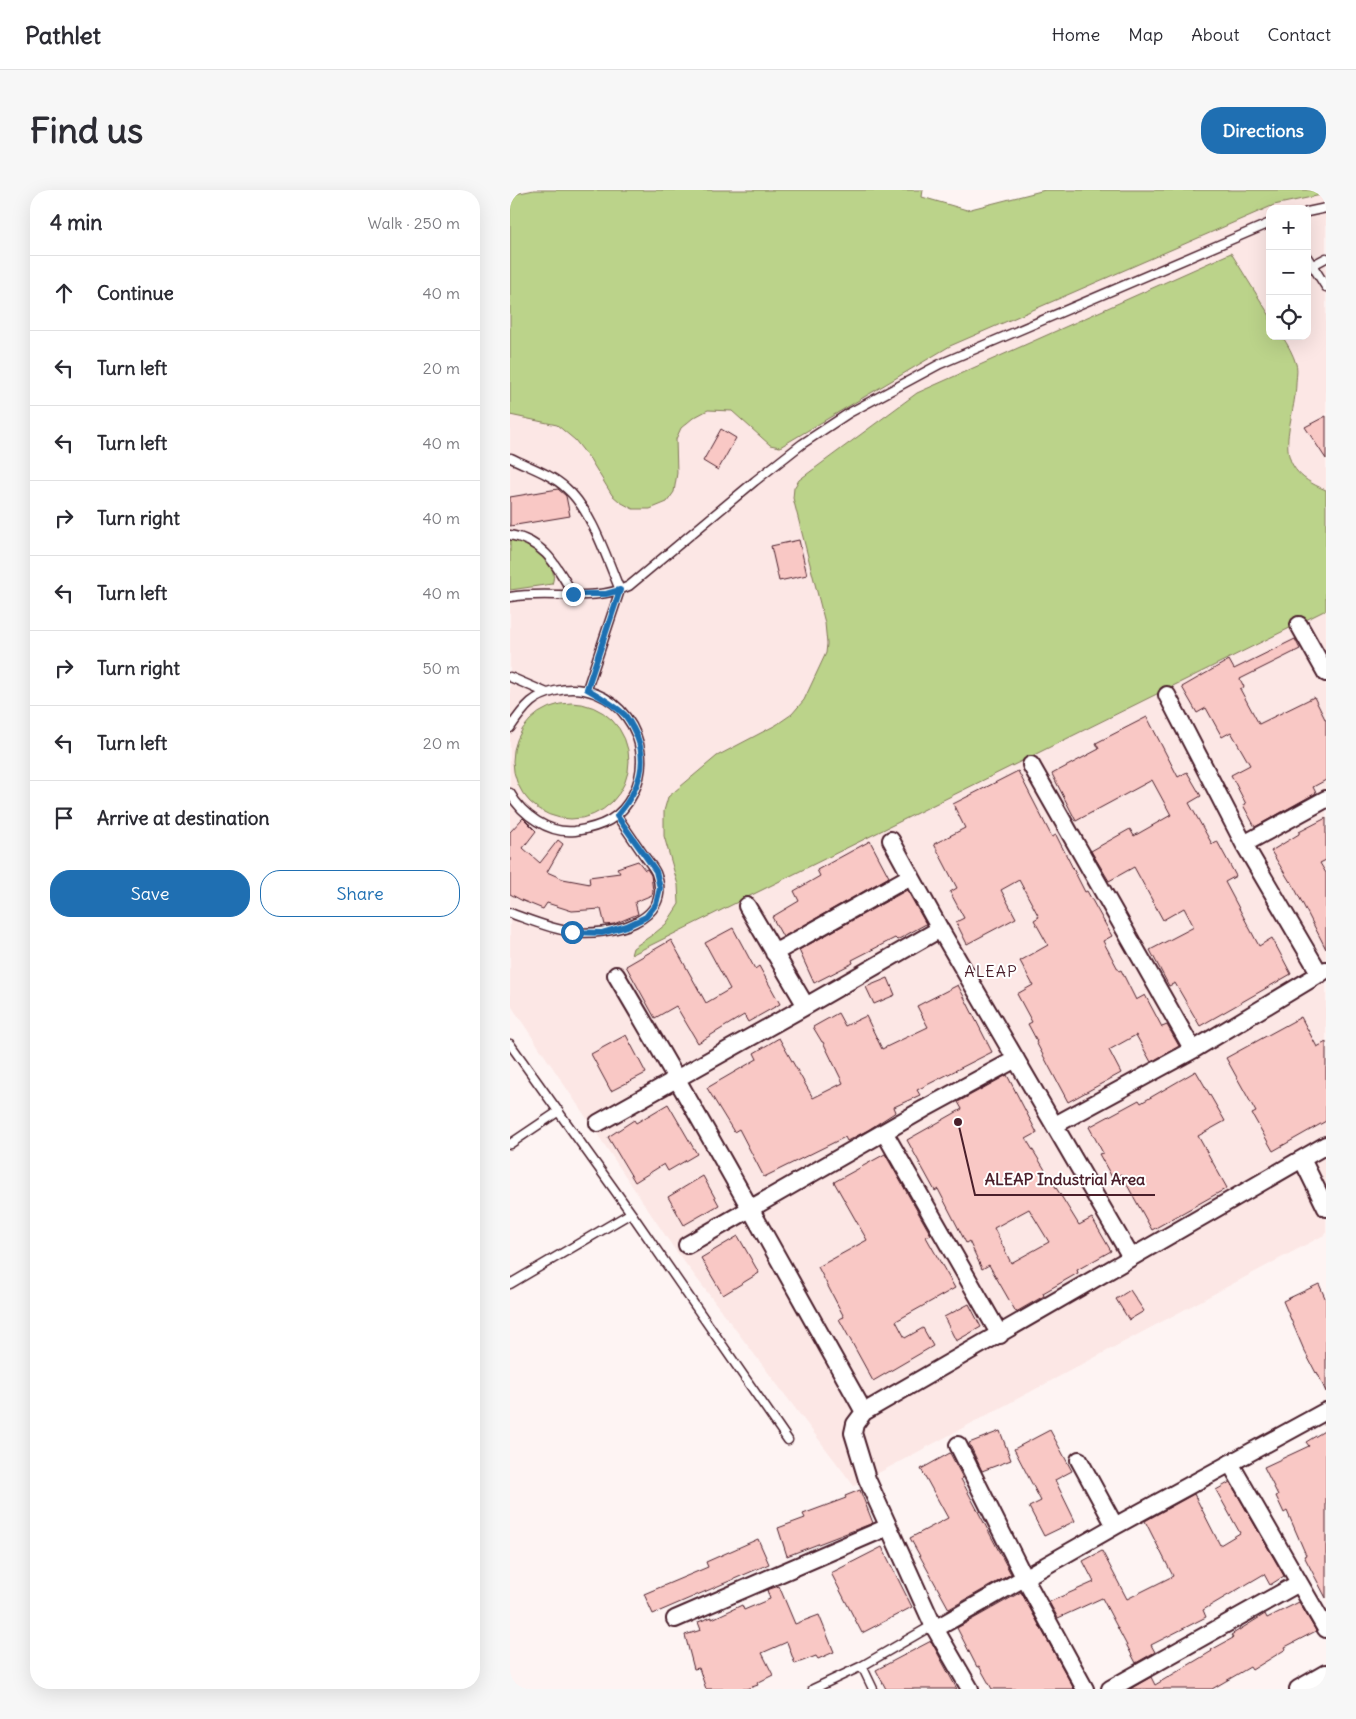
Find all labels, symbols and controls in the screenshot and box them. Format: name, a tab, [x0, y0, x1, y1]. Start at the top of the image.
text: Pathlet	[25, 20, 101, 50]
text: Home	[1052, 23, 1100, 46]
text: Map	[1128, 23, 1163, 46]
text: About	[1191, 23, 1239, 46]
text: Contact	[1267, 23, 1331, 46]
button: Directions	[1201, 107, 1326, 154]
text: Find us	[30, 108, 143, 152]
map controls	[1266, 205, 1311, 340]
button: +	[1266, 205, 1311, 250]
text: 4 min	[50, 209, 102, 236]
text: Walk · 250 m	[368, 213, 460, 233]
button: −	[1266, 250, 1311, 295]
icon: ahead	[50, 279, 78, 307]
text: Continue	[97, 281, 174, 305]
text: 40 m	[422, 283, 460, 303]
button: locate	[1266, 295, 1311, 340]
icon: left	[50, 354, 78, 382]
text: Turn left	[97, 356, 167, 380]
text: 20 m	[423, 358, 460, 378]
icon: left	[50, 429, 78, 457]
text: Turn left	[97, 431, 167, 455]
text: 40 m	[422, 433, 460, 453]
icon: right	[50, 504, 78, 532]
text: Turn right	[97, 506, 180, 530]
text: 40 m	[422, 508, 460, 528]
icon: left	[50, 579, 78, 607]
text: Turn left	[97, 581, 167, 605]
text: 40 m	[422, 583, 460, 603]
route end	[562, 583, 585, 606]
icon: right	[50, 654, 78, 682]
text: Turn right	[97, 656, 180, 680]
text: 50 m	[422, 658, 460, 678]
icon: left	[50, 729, 78, 757]
text: Turn left	[97, 731, 167, 755]
text: 20 m	[423, 733, 460, 753]
icon: arrive	[50, 804, 78, 832]
text: Arrive at destination	[97, 806, 270, 830]
button: Save	[50, 870, 250, 917]
button: Share	[260, 870, 460, 917]
route start	[561, 921, 584, 944]
district label: ALEAP	[964, 961, 1018, 981]
callout: ALEAP Industrial Area	[975, 1164, 1155, 1195]
text: ALEAP Industrial Area	[985, 1169, 1145, 1189]

